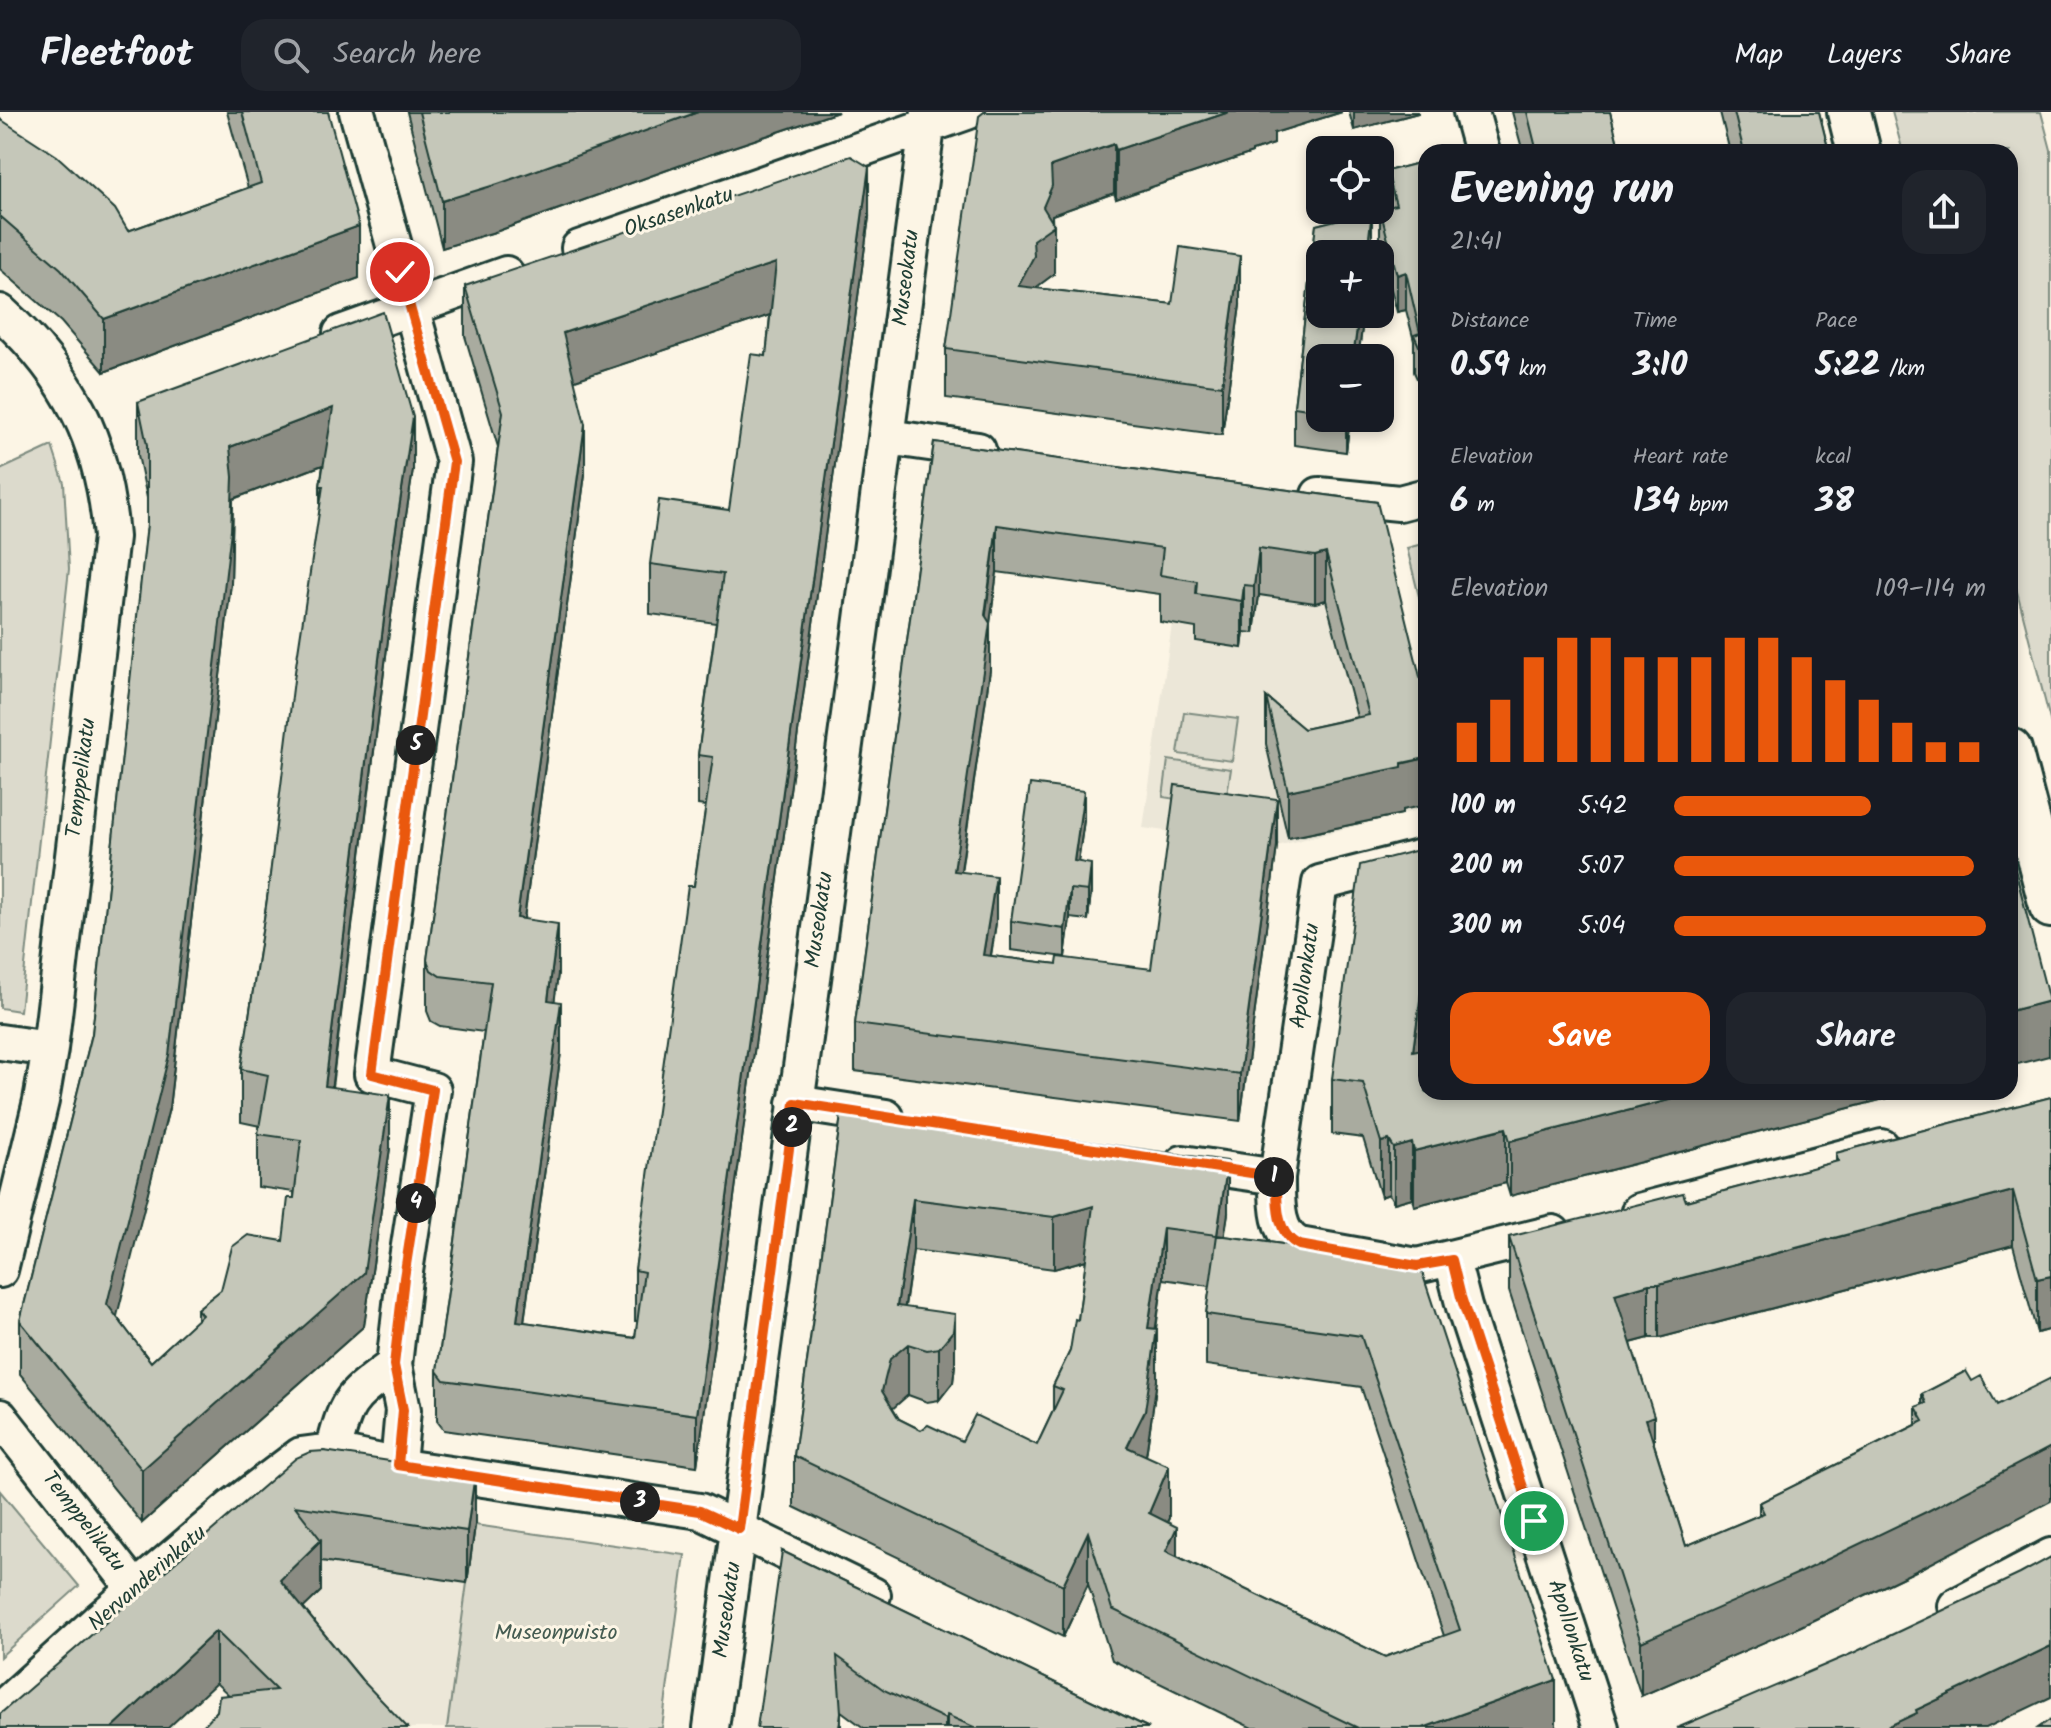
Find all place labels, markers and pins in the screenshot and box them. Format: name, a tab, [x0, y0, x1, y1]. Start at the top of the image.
pin	[366, 238, 434, 306]
pin: 5	[396, 725, 436, 765]
pin: 2	[772, 1107, 812, 1147]
pin: 1	[1254, 1157, 1294, 1197]
pin: 4	[396, 1183, 436, 1223]
pin: 3	[620, 1482, 660, 1522]
pin	[1500, 1487, 1568, 1555]

